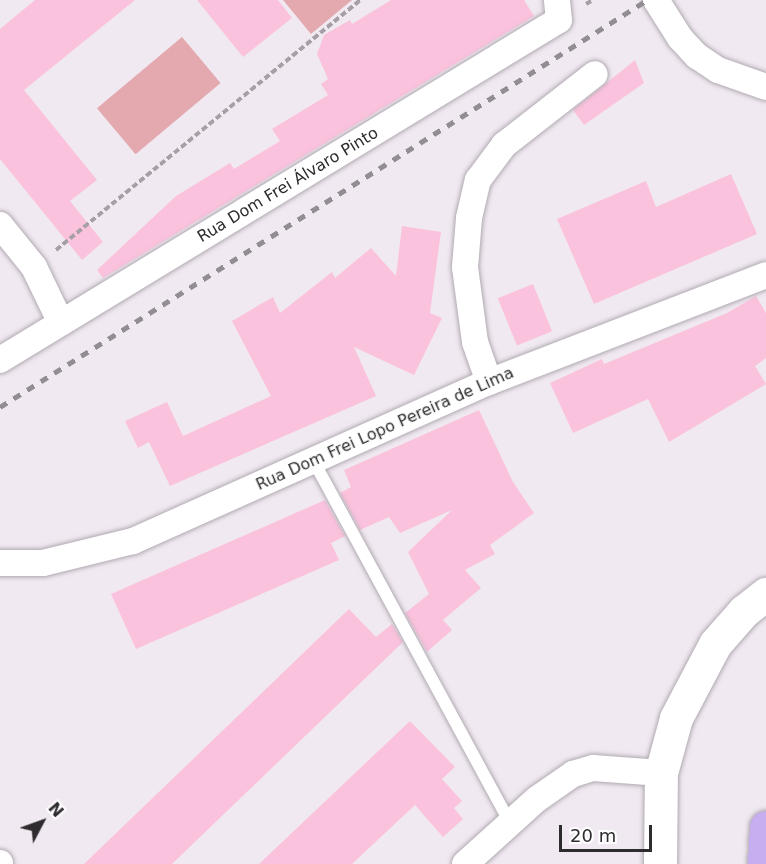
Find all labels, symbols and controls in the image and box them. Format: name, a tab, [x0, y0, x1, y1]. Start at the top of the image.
street label: Rua Dom Frei Álvaro Pinto	[194, 123, 382, 247]
street label: Rua Dom Frei Lopo Pereira de Lima	[253, 363, 517, 495]
north arrow	[12, 792, 72, 852]
text: N	[44, 799, 68, 821]
scale bar	[562, 813, 655, 851]
text: 20 m	[570, 825, 616, 846]

